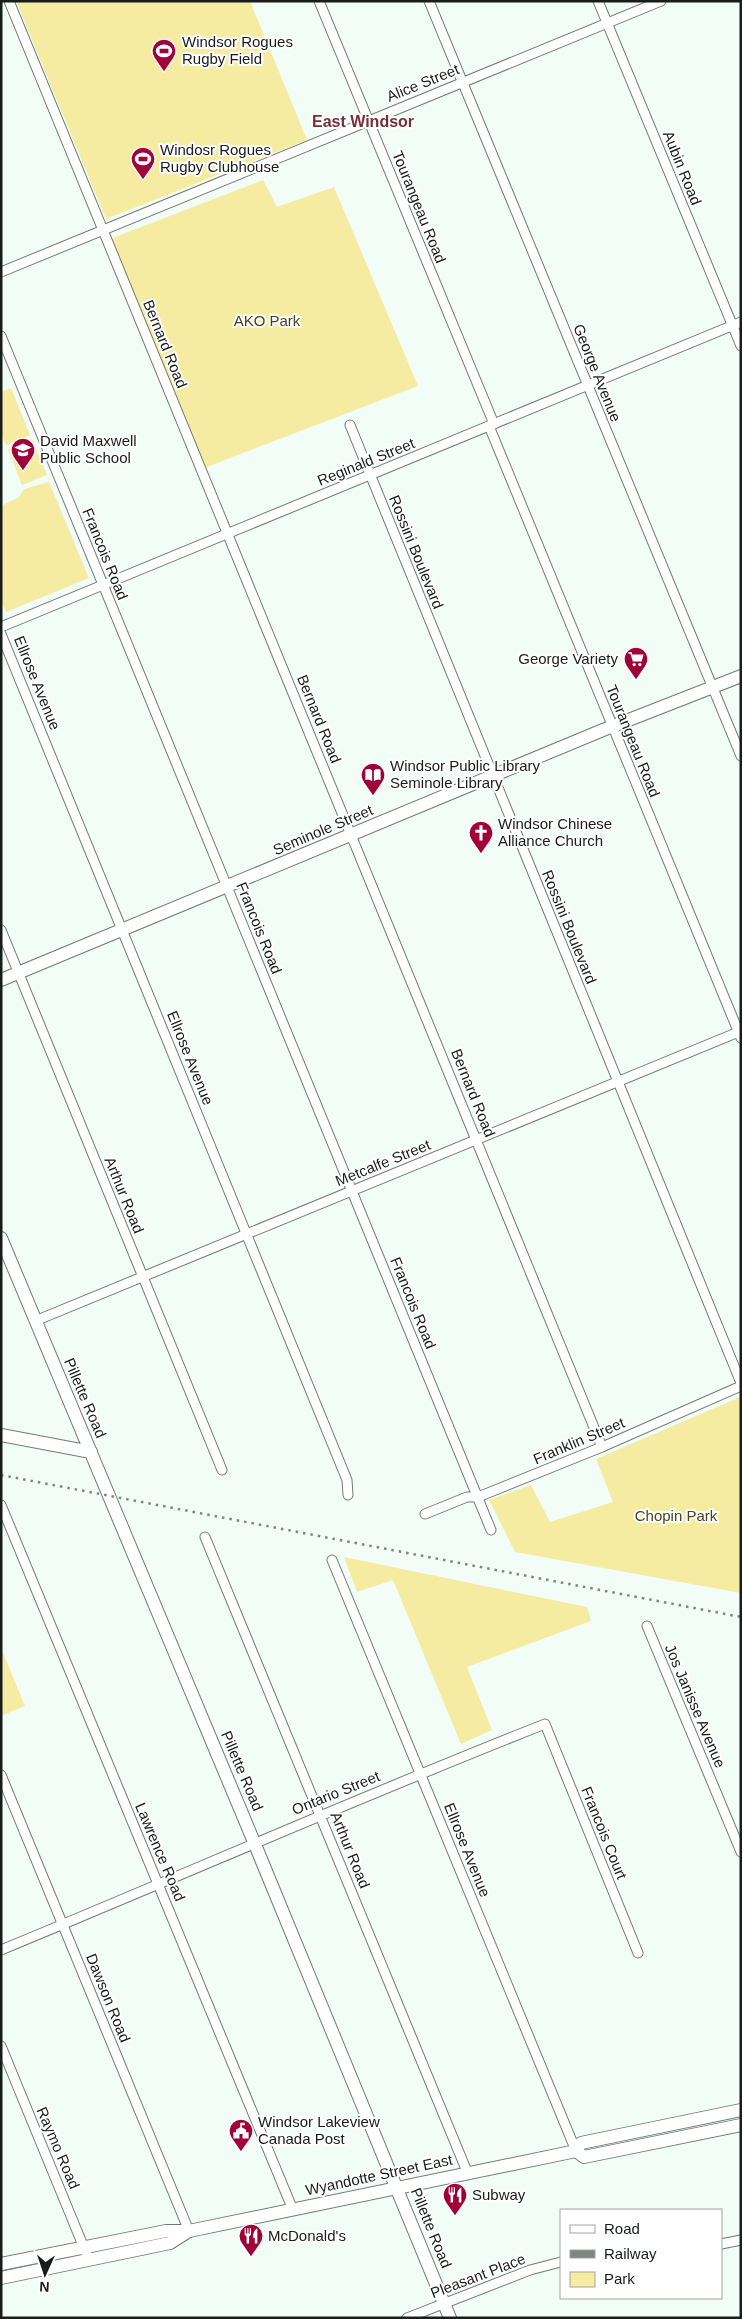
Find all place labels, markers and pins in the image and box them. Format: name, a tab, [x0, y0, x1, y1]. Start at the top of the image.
place label: Windsor Rogues Rugby Field	[182, 33, 293, 67]
sports icon: Windsor Rogues Rugby Field	[151, 38, 177, 72]
place label: Windosr Rogues Rugby Clubhouse	[160, 141, 279, 175]
sports icon: Windosr Rogues Rugby Clubhouse	[130, 146, 156, 180]
place label: David Maxwell Public School	[40, 432, 137, 466]
school or university icon: David Maxwell Public School	[10, 437, 36, 471]
supermarket icon: George Variety	[623, 646, 649, 680]
place label: George Variety	[518, 650, 618, 667]
place label: Windsor Public Library Seminole Library	[390, 757, 541, 791]
library icon: Windsor Public Library Seminole Library	[360, 762, 386, 796]
place label: Windsor Chinese Alliance Church	[498, 815, 612, 849]
church icon: Windsor Chinese Alliance Church	[468, 820, 494, 854]
place label: Windsor Lakeview Canada Post	[258, 2113, 380, 2147]
public building icon: Windsor Lakeview Canada Post	[228, 2118, 254, 2152]
restaurant icon: Subway	[442, 2182, 468, 2216]
place label: Subway	[472, 2186, 526, 2203]
restaurant icon: McDonald's	[238, 2223, 264, 2257]
place label: McDonald's	[268, 2227, 346, 2244]

